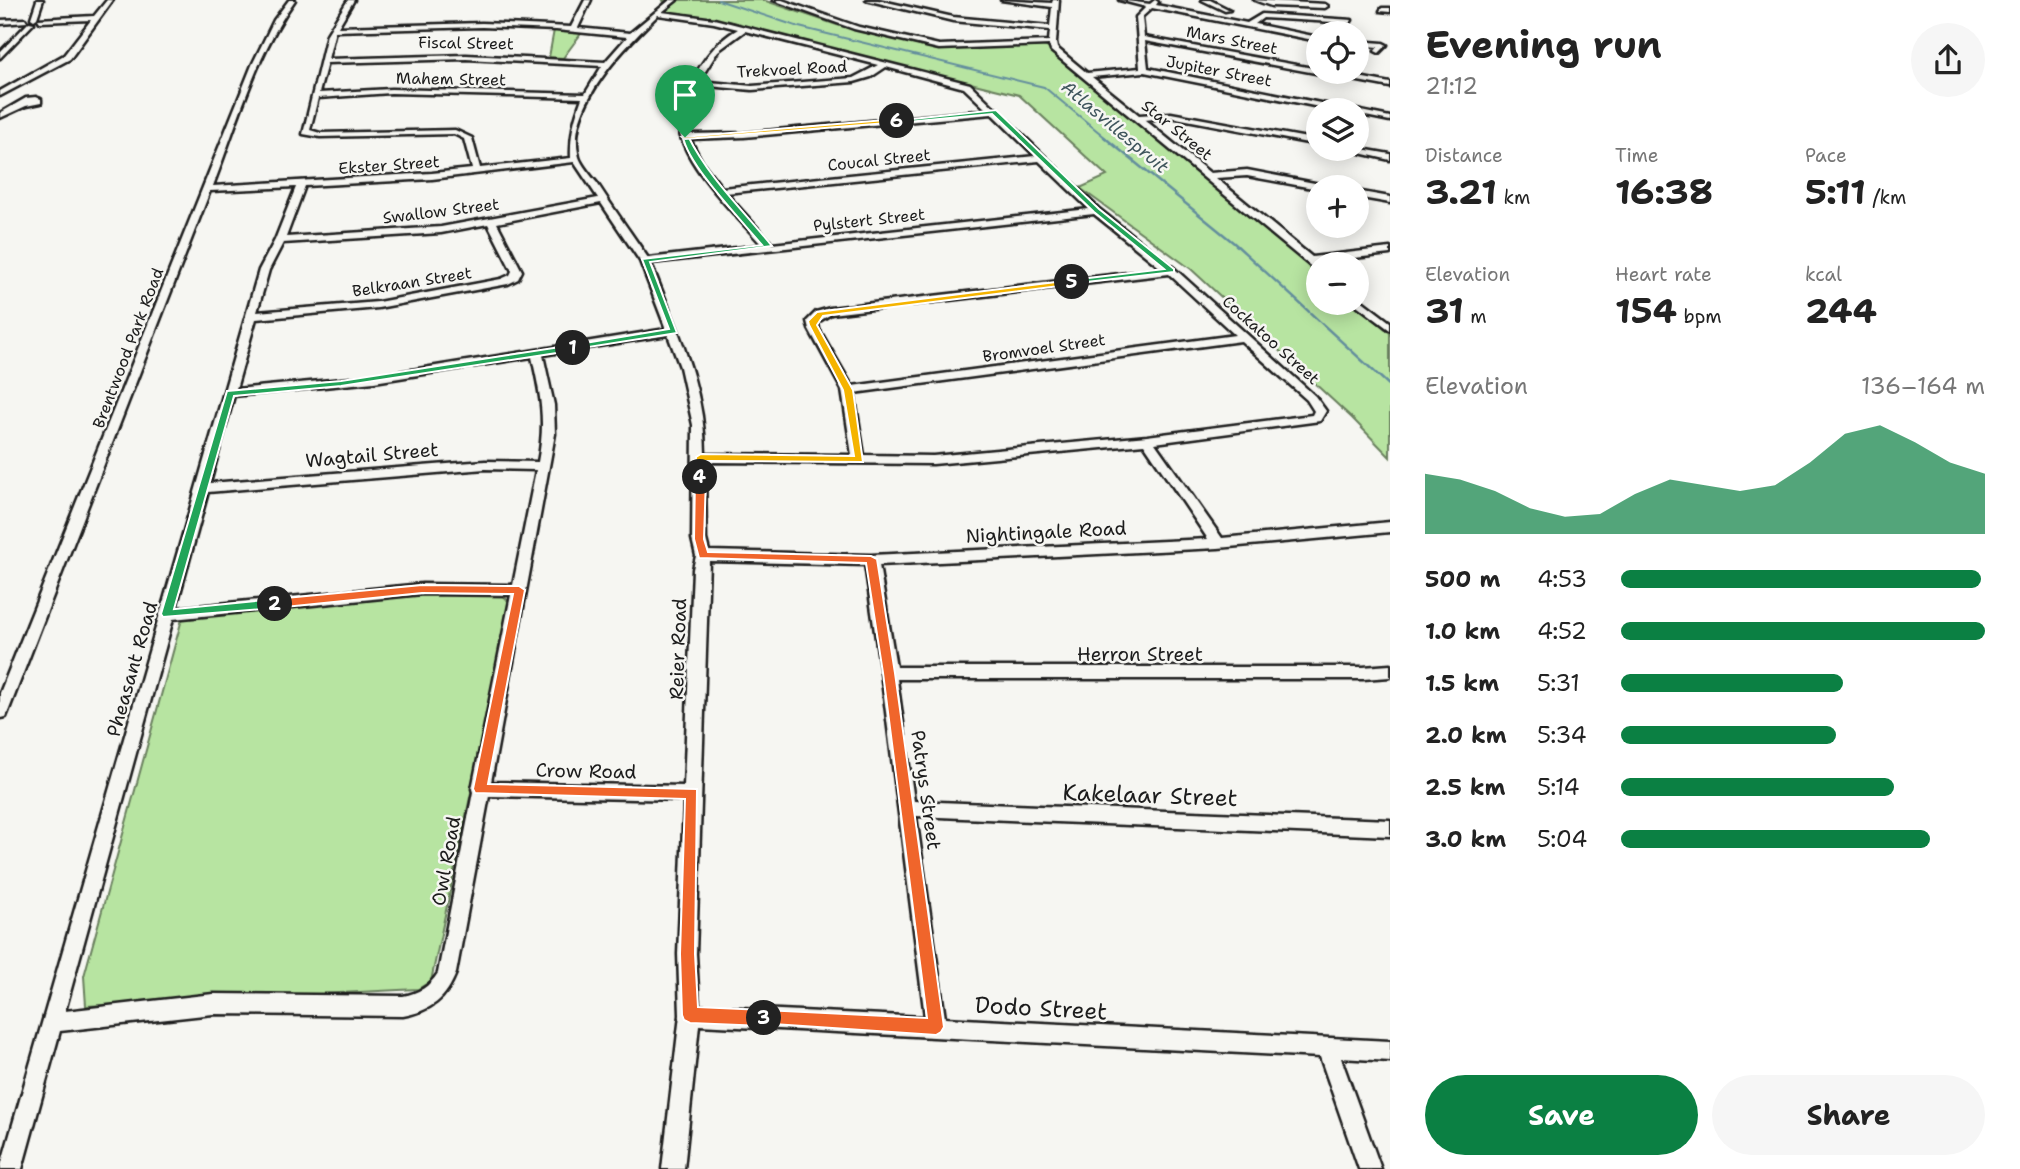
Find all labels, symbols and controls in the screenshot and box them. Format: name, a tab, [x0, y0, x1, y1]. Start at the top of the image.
text: Evening run	[1425, 19, 1662, 70]
street label: Mars Street	[1185, 21, 1279, 59]
map controls	[1306, 21, 1369, 315]
button: locate	[1306, 21, 1369, 84]
button: share	[1911, 23, 1985, 97]
street label: Fiscal Street	[418, 32, 514, 54]
street label: Jupiter Street	[1164, 50, 1274, 92]
street label: Trekvoel Road	[736, 56, 848, 82]
pin	[655, 65, 715, 137]
street label: Mahem Street	[396, 68, 506, 90]
text: 21:12	[1425, 71, 1478, 101]
water label: Atlasvillespruit	[1056, 75, 1174, 179]
icon: arrive	[666, 76, 704, 114]
street label: Star Street	[1137, 95, 1217, 165]
button: layers	[1306, 98, 1369, 161]
pin: 6	[880, 104, 914, 138]
text: 6	[890, 108, 903, 133]
text: Distance	[1425, 143, 1503, 168]
text: Time	[1615, 143, 1659, 168]
text: Pace	[1805, 143, 1847, 168]
street label: Coucal Street	[827, 144, 931, 176]
street label: Ekster Street	[338, 151, 440, 179]
text: 3.21	[1425, 168, 1497, 215]
text: 16:38	[1615, 168, 1713, 215]
text: 5:11	[1805, 168, 1866, 215]
button: +	[1306, 175, 1369, 238]
text: km	[1497, 185, 1530, 210]
text: /km	[1866, 185, 1906, 210]
street label: Swallow Street	[382, 193, 500, 229]
street label: Pylstert Street	[812, 204, 926, 236]
button: −	[1306, 252, 1369, 315]
street label: Belkraan Street	[351, 262, 473, 302]
text: Elevation	[1425, 262, 1510, 287]
text: Heart rate	[1615, 262, 1712, 287]
text: kcal	[1805, 262, 1842, 287]
pin: 5	[1054, 264, 1090, 300]
street label: Brentwood Park Road	[88, 265, 168, 431]
text: 5	[1066, 269, 1077, 294]
text: 31	[1425, 287, 1464, 334]
text: 154	[1615, 287, 1677, 334]
text: 244	[1805, 287, 1877, 334]
street label: Cockatoo Street	[1218, 291, 1324, 389]
text: m	[1464, 304, 1487, 329]
text: bpm	[1677, 304, 1722, 329]
street label: Bromvoel Street	[981, 329, 1107, 367]
pin: 1	[556, 330, 590, 366]
text: 1	[568, 335, 577, 360]
text: Elevation	[1425, 371, 1528, 401]
text: 136–164 m	[1861, 371, 1985, 401]
street label: Wagtail Street	[304, 437, 440, 473]
pin: 4	[682, 460, 718, 494]
text: 4	[693, 464, 706, 489]
street label: Nightingale Road	[965, 515, 1127, 549]
text: 500 m	[1425, 564, 1500, 594]
text: 4:53	[1537, 564, 1587, 594]
pin: 2	[258, 586, 292, 622]
text: 2	[268, 591, 281, 616]
street label: Pheasant Road	[101, 598, 163, 740]
street label: Reier Road	[664, 598, 692, 700]
text: 1.0 km	[1425, 616, 1500, 646]
text: 4:52	[1537, 616, 1587, 646]
street label: Herron Street	[1077, 642, 1203, 667]
text: 1.5 km	[1425, 668, 1499, 698]
text: 5:31	[1537, 668, 1580, 698]
text: 2.0 km	[1425, 720, 1507, 750]
text: 5:34	[1537, 720, 1587, 750]
street label: Patrys Street	[905, 729, 947, 851]
street label: Crow Road	[535, 758, 637, 784]
text: 2.5 km	[1425, 772, 1506, 802]
text: 5:14	[1537, 772, 1580, 802]
street label: Kakelaar Street	[1062, 777, 1238, 813]
street label: Owl Road	[426, 814, 466, 908]
text: 3.0 km	[1425, 824, 1506, 854]
text: 5:04	[1537, 824, 1587, 854]
street label: Dodo Street	[974, 990, 1108, 1026]
pin: 3	[746, 1000, 782, 1036]
text: 3	[757, 1005, 770, 1030]
button: Save	[1425, 1075, 1698, 1155]
button: Share	[1712, 1075, 1985, 1155]

